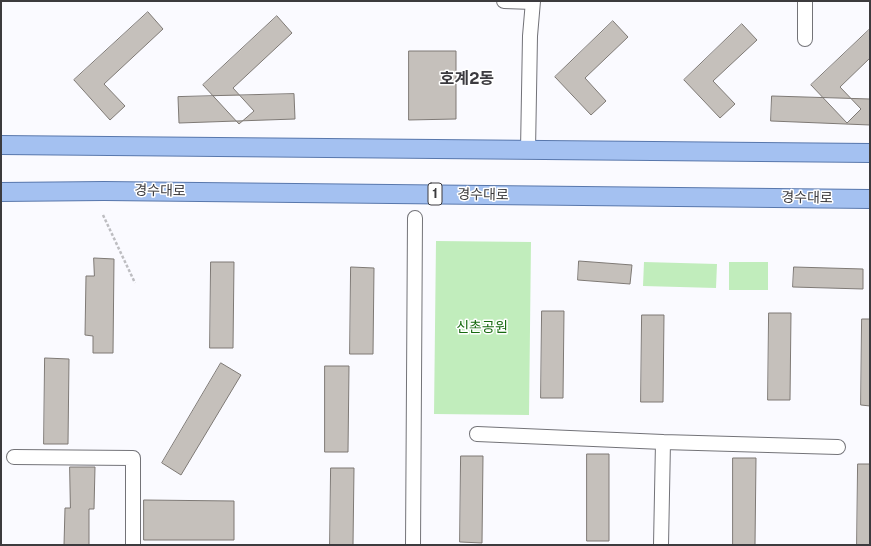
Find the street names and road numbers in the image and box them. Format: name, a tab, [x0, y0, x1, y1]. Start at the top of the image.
street label: 경수대로	[134, 182, 186, 200]
road number: 1	[428, 183, 442, 205]
street label: 경수대로	[457, 186, 509, 204]
street label: 경수대로	[781, 189, 833, 207]

